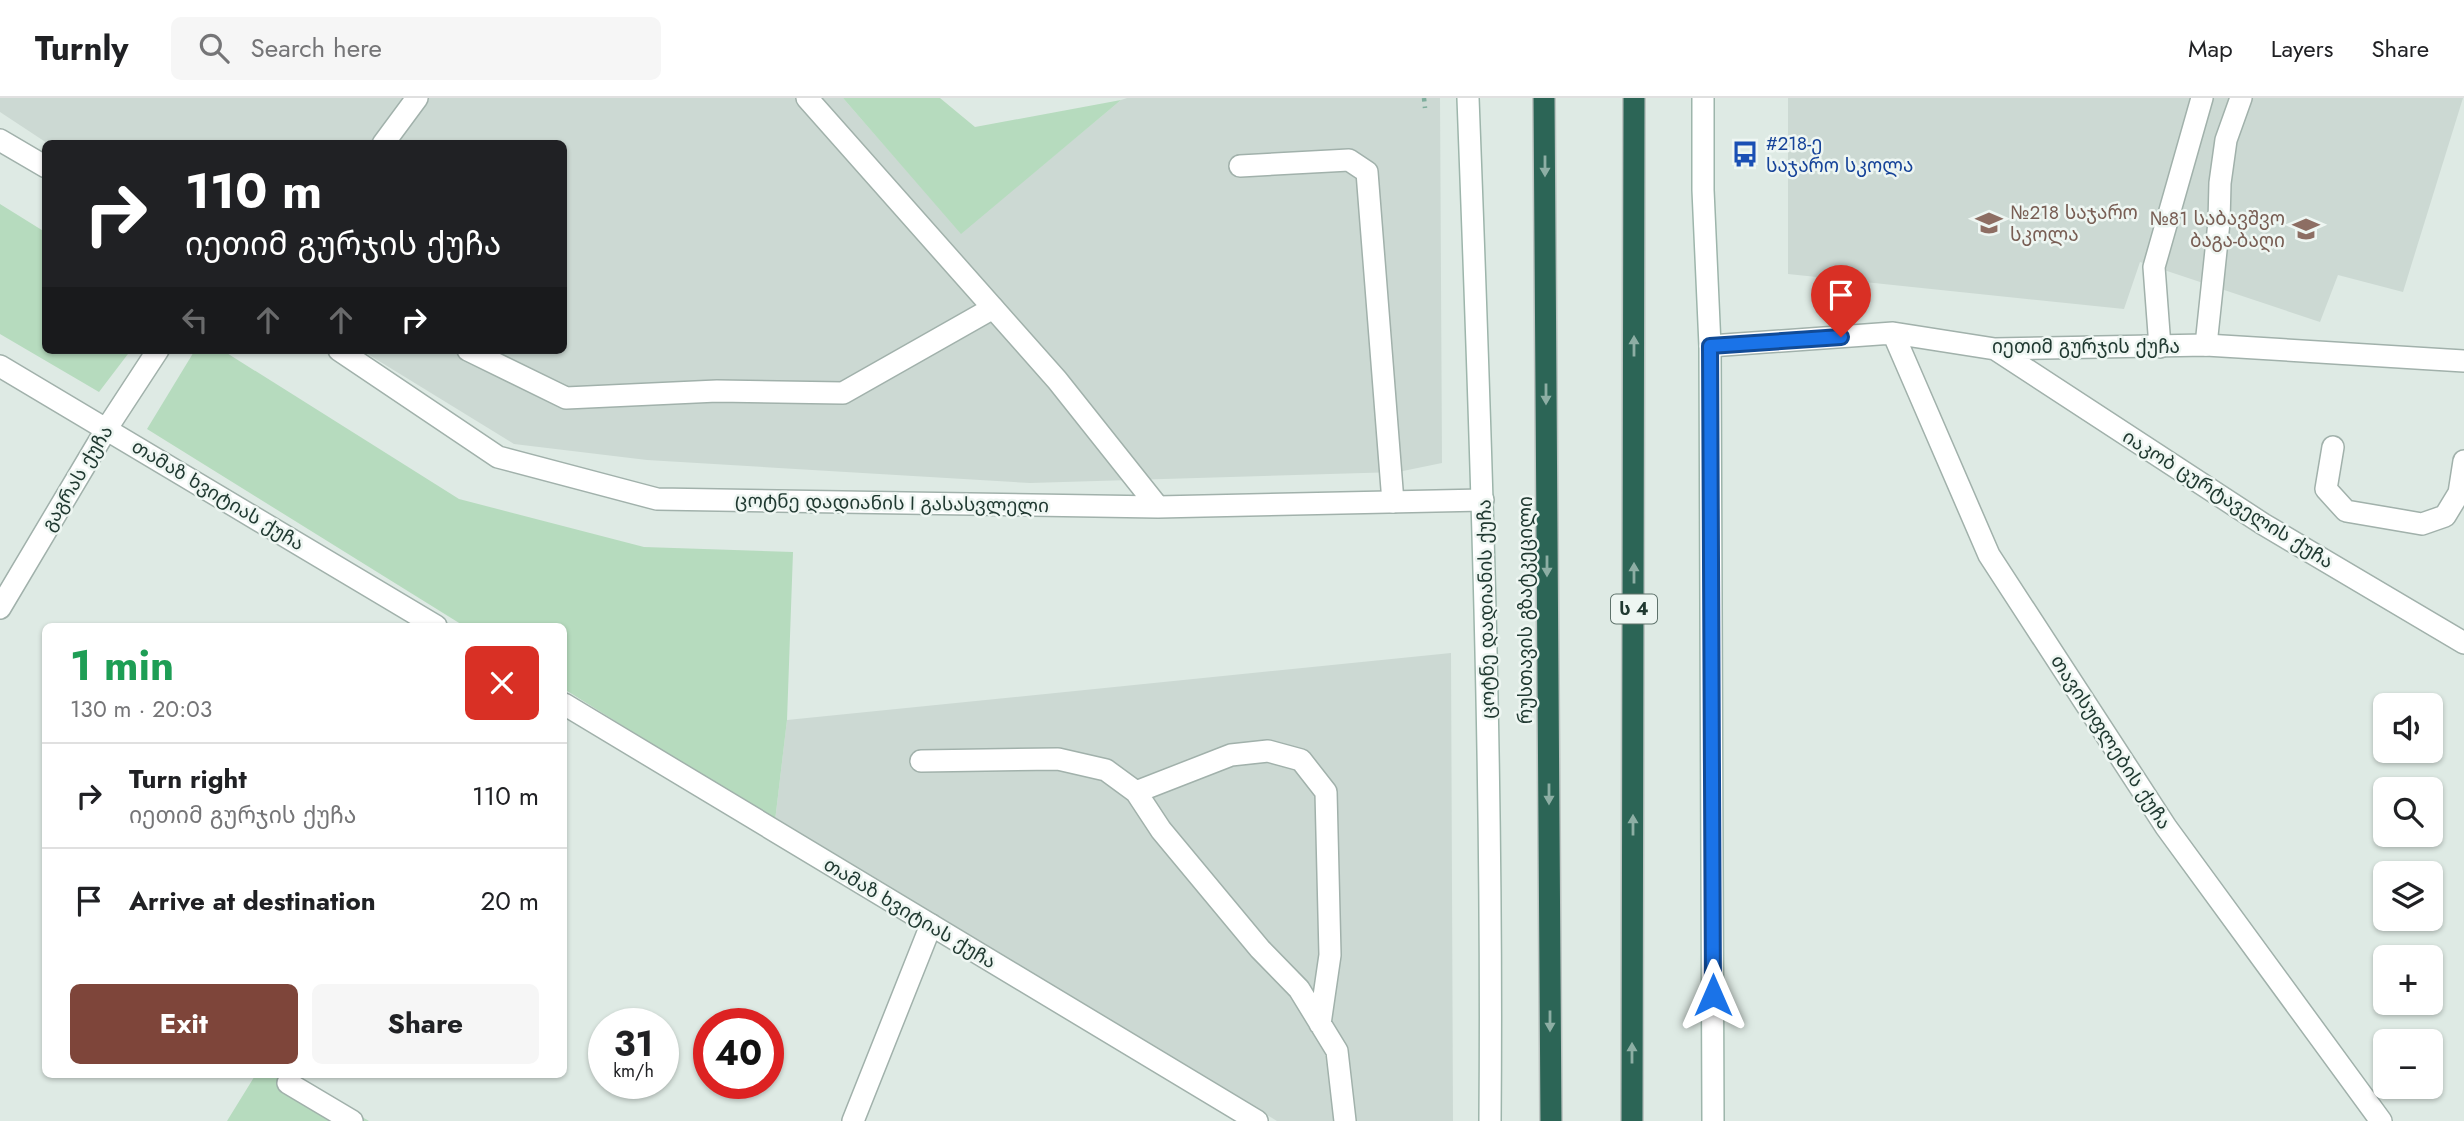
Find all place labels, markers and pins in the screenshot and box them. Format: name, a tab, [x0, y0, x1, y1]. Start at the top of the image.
place label: #218-ე საჯარო სკოლა	[1766, 130, 1913, 179]
bus stop icon: #218-ე საჯარო სკოლა	[1730, 139, 1760, 169]
place label: №218 საჯარო სკოლა	[2010, 199, 2138, 248]
place label: №81 საბავშვო ბაგა-ბაღი	[2149, 205, 2285, 254]
school or university icon: №218 საჯარო სკოლა	[1974, 208, 2004, 238]
school or university icon: №81 საბავშვო ბაგა-ბაღი	[2291, 214, 2321, 244]
pin	[1811, 265, 1871, 337]

